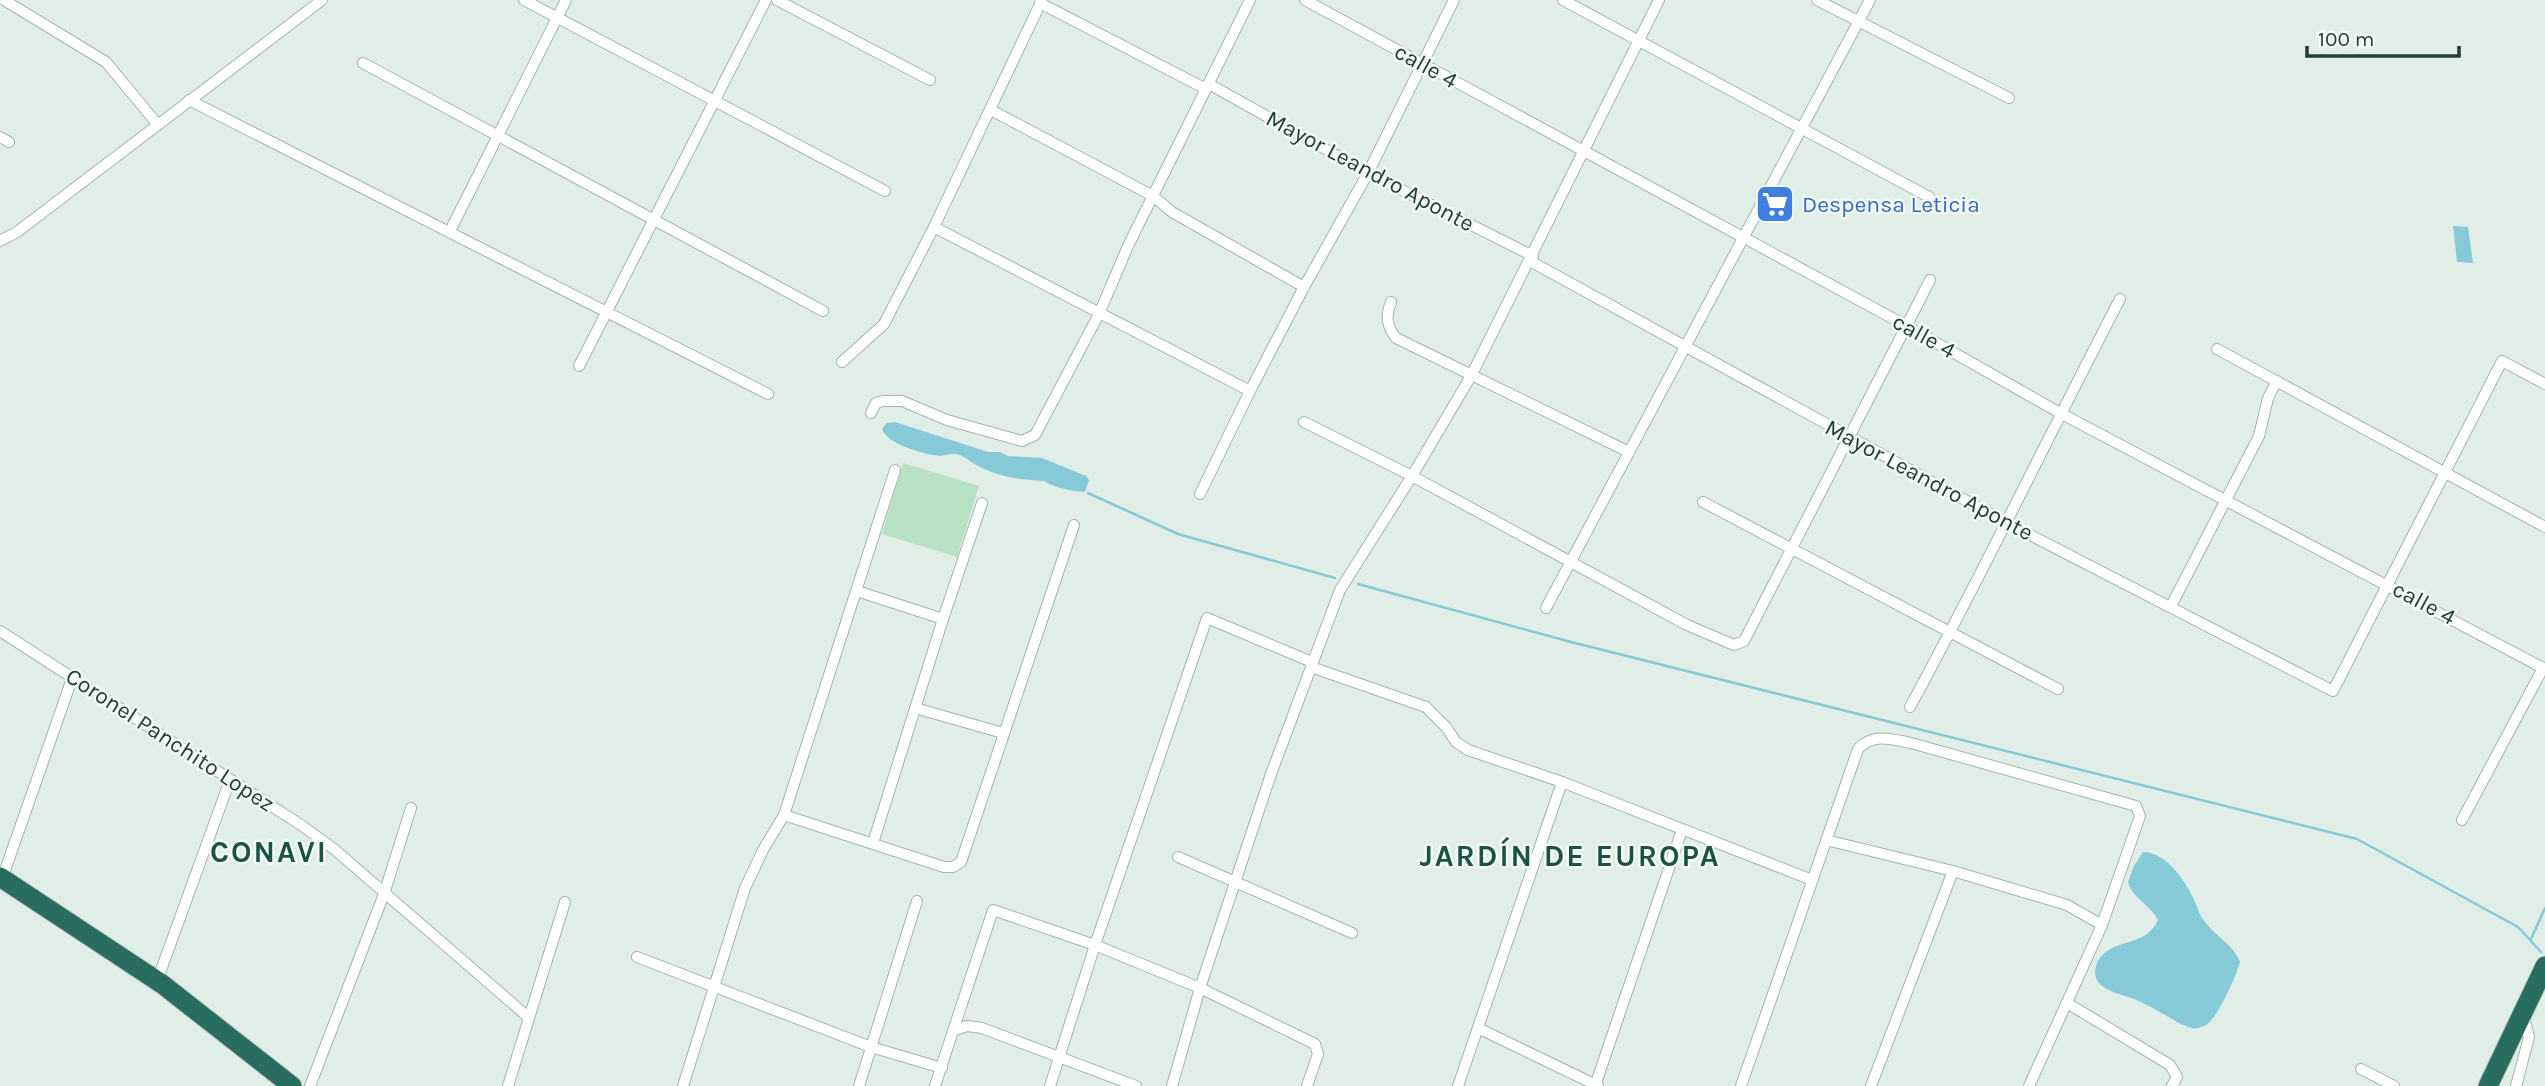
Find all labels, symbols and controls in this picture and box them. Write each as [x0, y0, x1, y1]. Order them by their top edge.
scale bar [2307, 14, 2459, 58]
text: 100 m [2318, 27, 2375, 51]
street label: calle 4 [1390, 38, 1462, 94]
street label: Mayor Leandro Aponte [1261, 105, 1479, 237]
supermarket icon: Despensa Leticia [1754, 183, 1796, 225]
place label: Despensa Leticia [1802, 191, 1980, 218]
street label: calle 4 [1888, 308, 1960, 364]
street label: Mayor Leandro Aponte [1820, 414, 2038, 546]
street label: calle 4 [2388, 575, 2460, 631]
street label: Coronel Panchito Lopez [61, 662, 279, 818]
district label: CONAVI [210, 834, 328, 870]
district label: JARDÍN DE EUROPA [1419, 836, 1721, 874]

